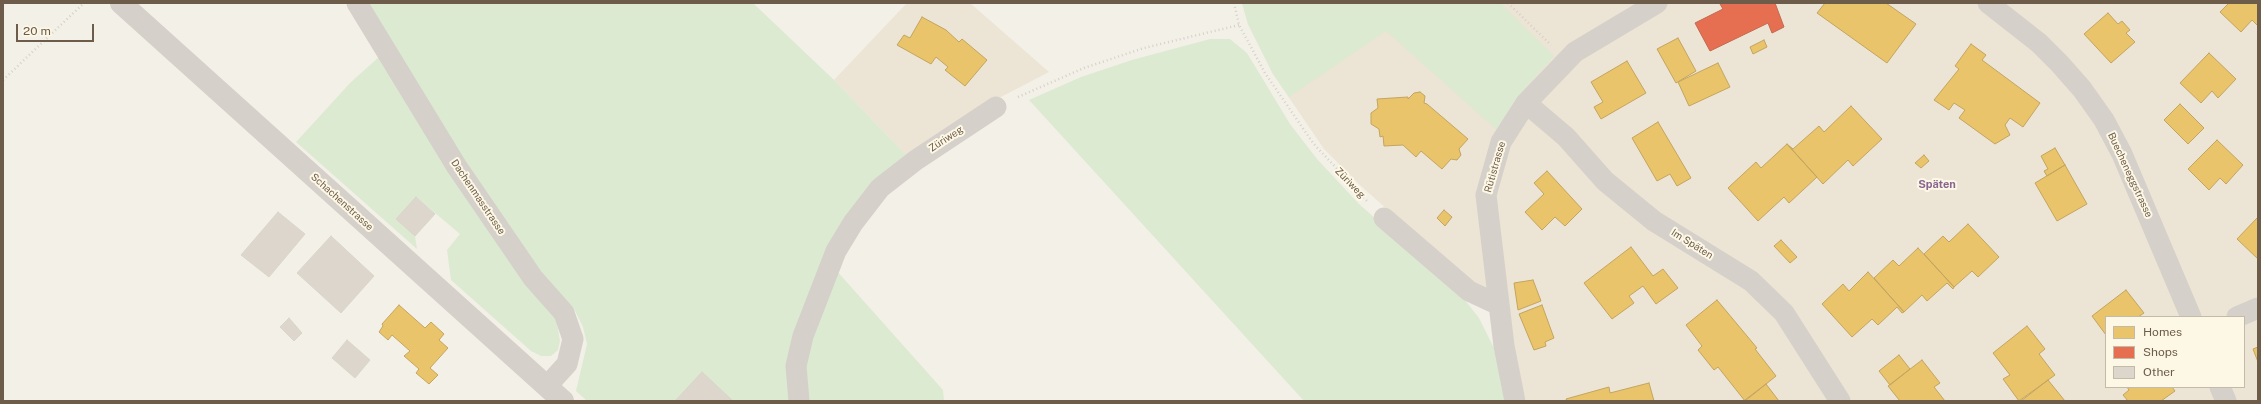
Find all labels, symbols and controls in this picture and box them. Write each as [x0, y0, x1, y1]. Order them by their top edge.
scale bar [18, 16, 96, 42]
text: 20 m [23, 24, 51, 38]
street label: Züriweg [927, 124, 965, 154]
street label: Buecheneggstrasse [2105, 131, 2155, 219]
street label: Rütistrasse [1482, 140, 1508, 194]
street label: Dachenmasstrasse [448, 157, 508, 237]
street label: Züriweg [1332, 165, 1368, 201]
street label: Schachenstrasse [308, 171, 376, 233]
district label: Späten [1918, 178, 1956, 192]
street label: Im Späten [1669, 226, 1715, 262]
legend [2105, 316, 2245, 388]
text: Homes [2143, 325, 2182, 339]
text: Shops [2143, 345, 2178, 359]
text: Other [2143, 365, 2175, 379]

